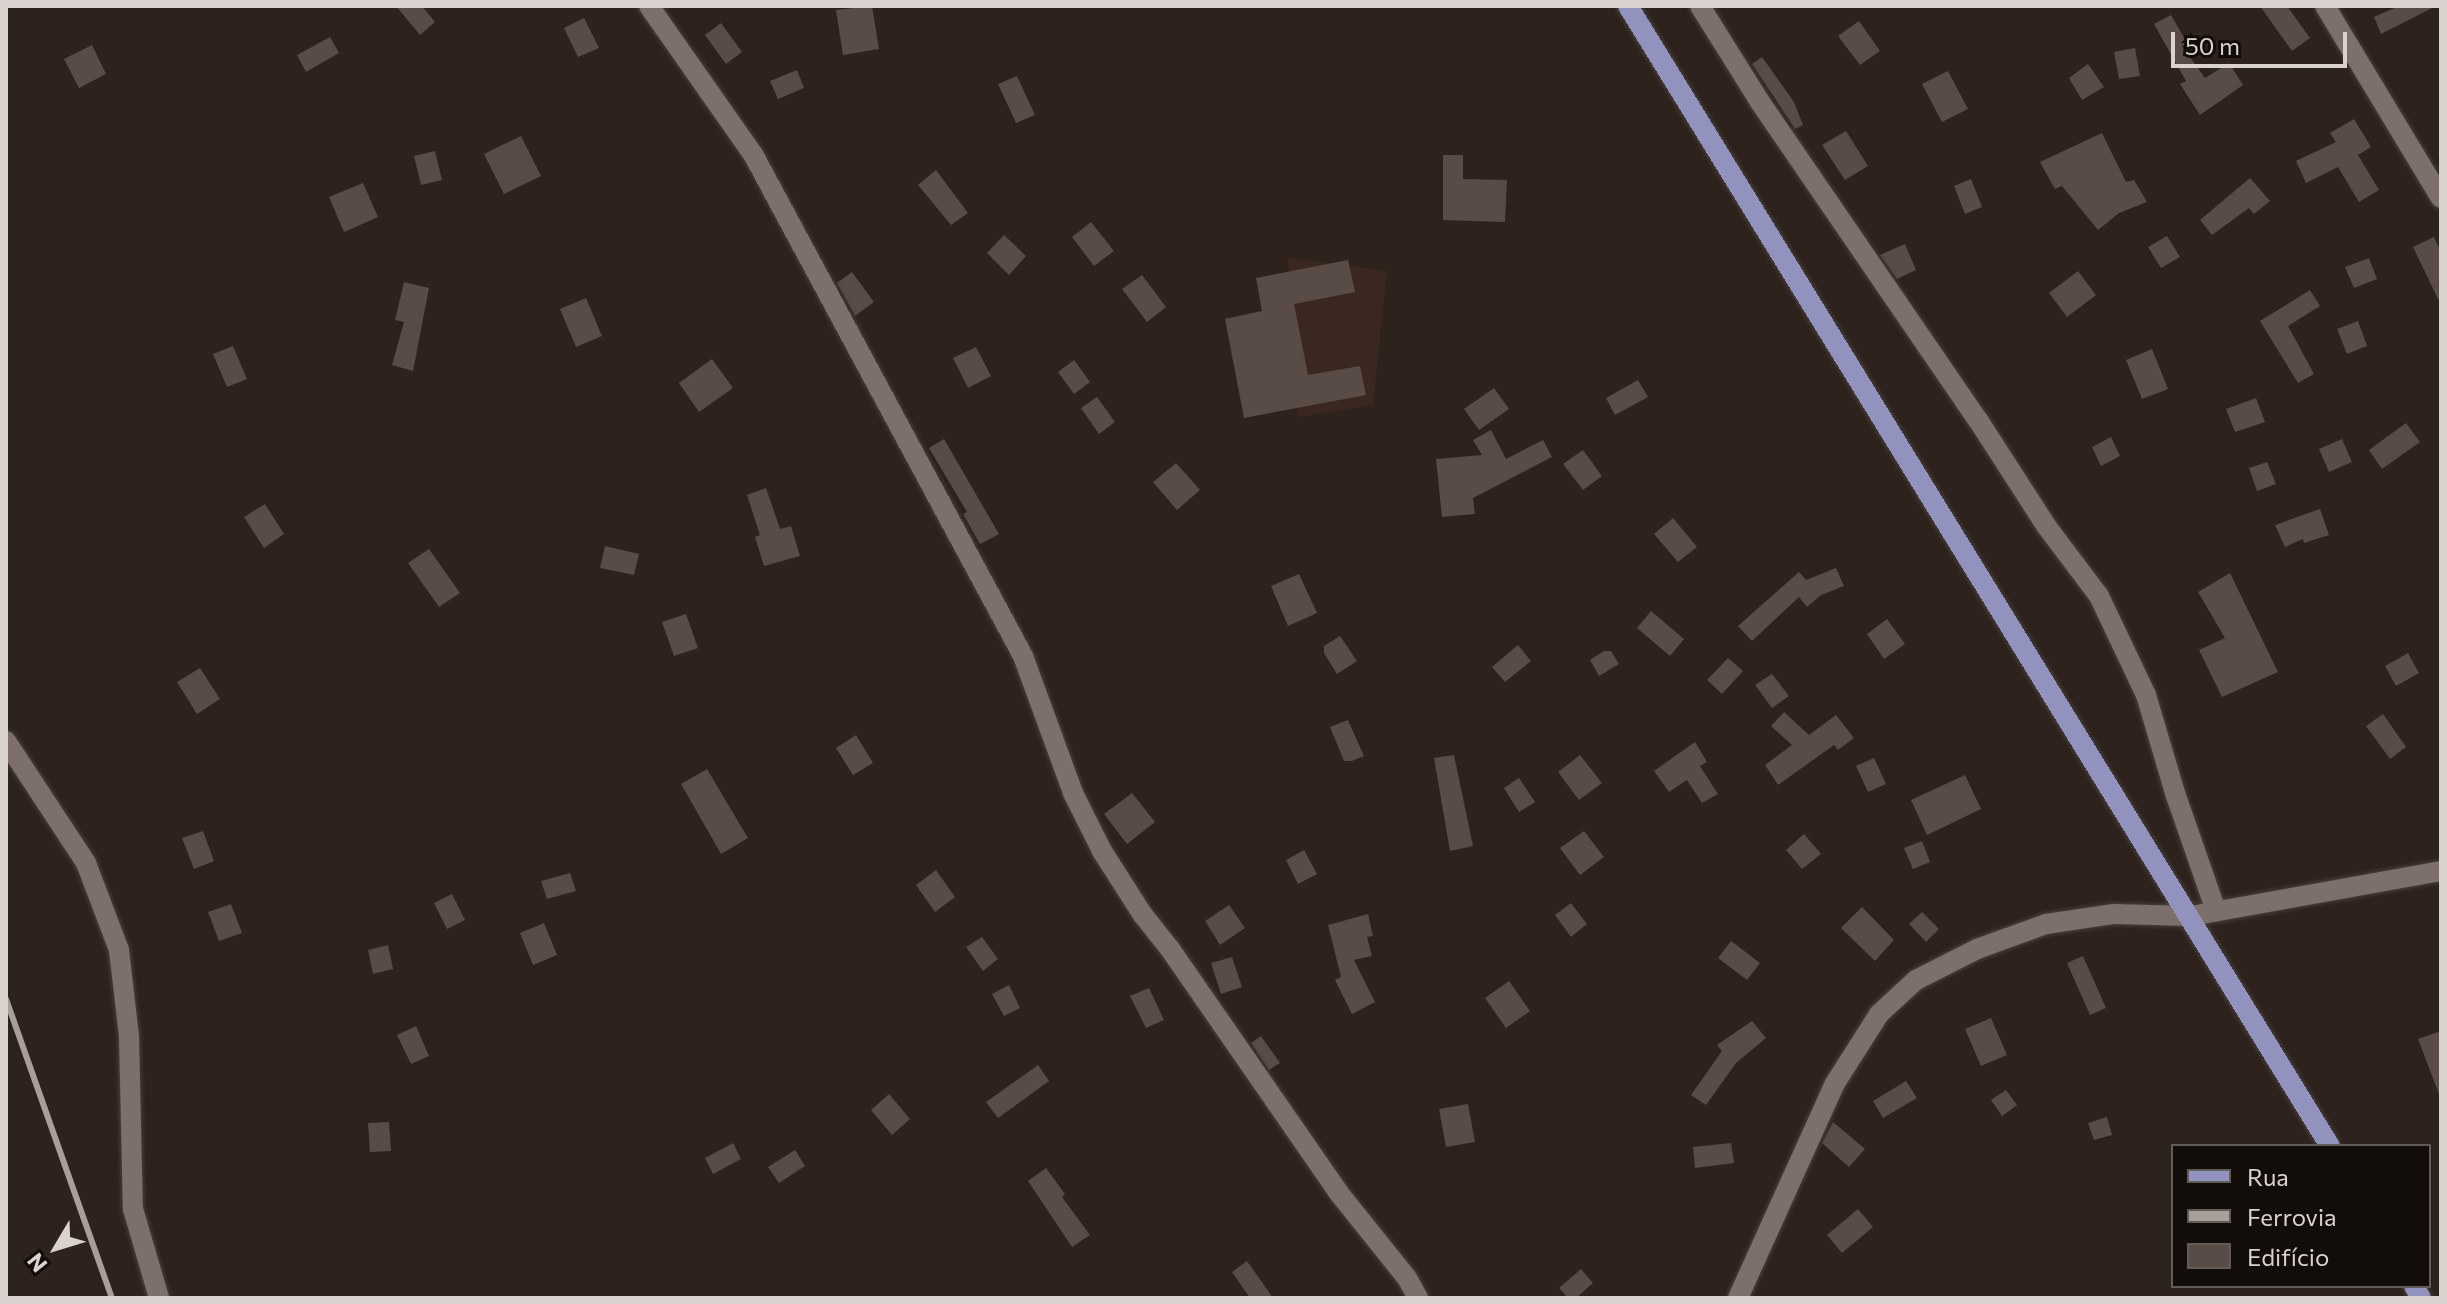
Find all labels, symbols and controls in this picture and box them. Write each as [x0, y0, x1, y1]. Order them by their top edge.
scale bar [2175, 16, 2351, 66]
text: 50 m [2185, 31, 2240, 60]
legend [2171, 1144, 2431, 1288]
text: Rua [2247, 1162, 2289, 1191]
text: Ferrovia [2247, 1202, 2337, 1231]
north arrow [16, 1208, 96, 1288]
text: Edifício [2247, 1242, 2329, 1271]
text: N [21, 1248, 52, 1278]

